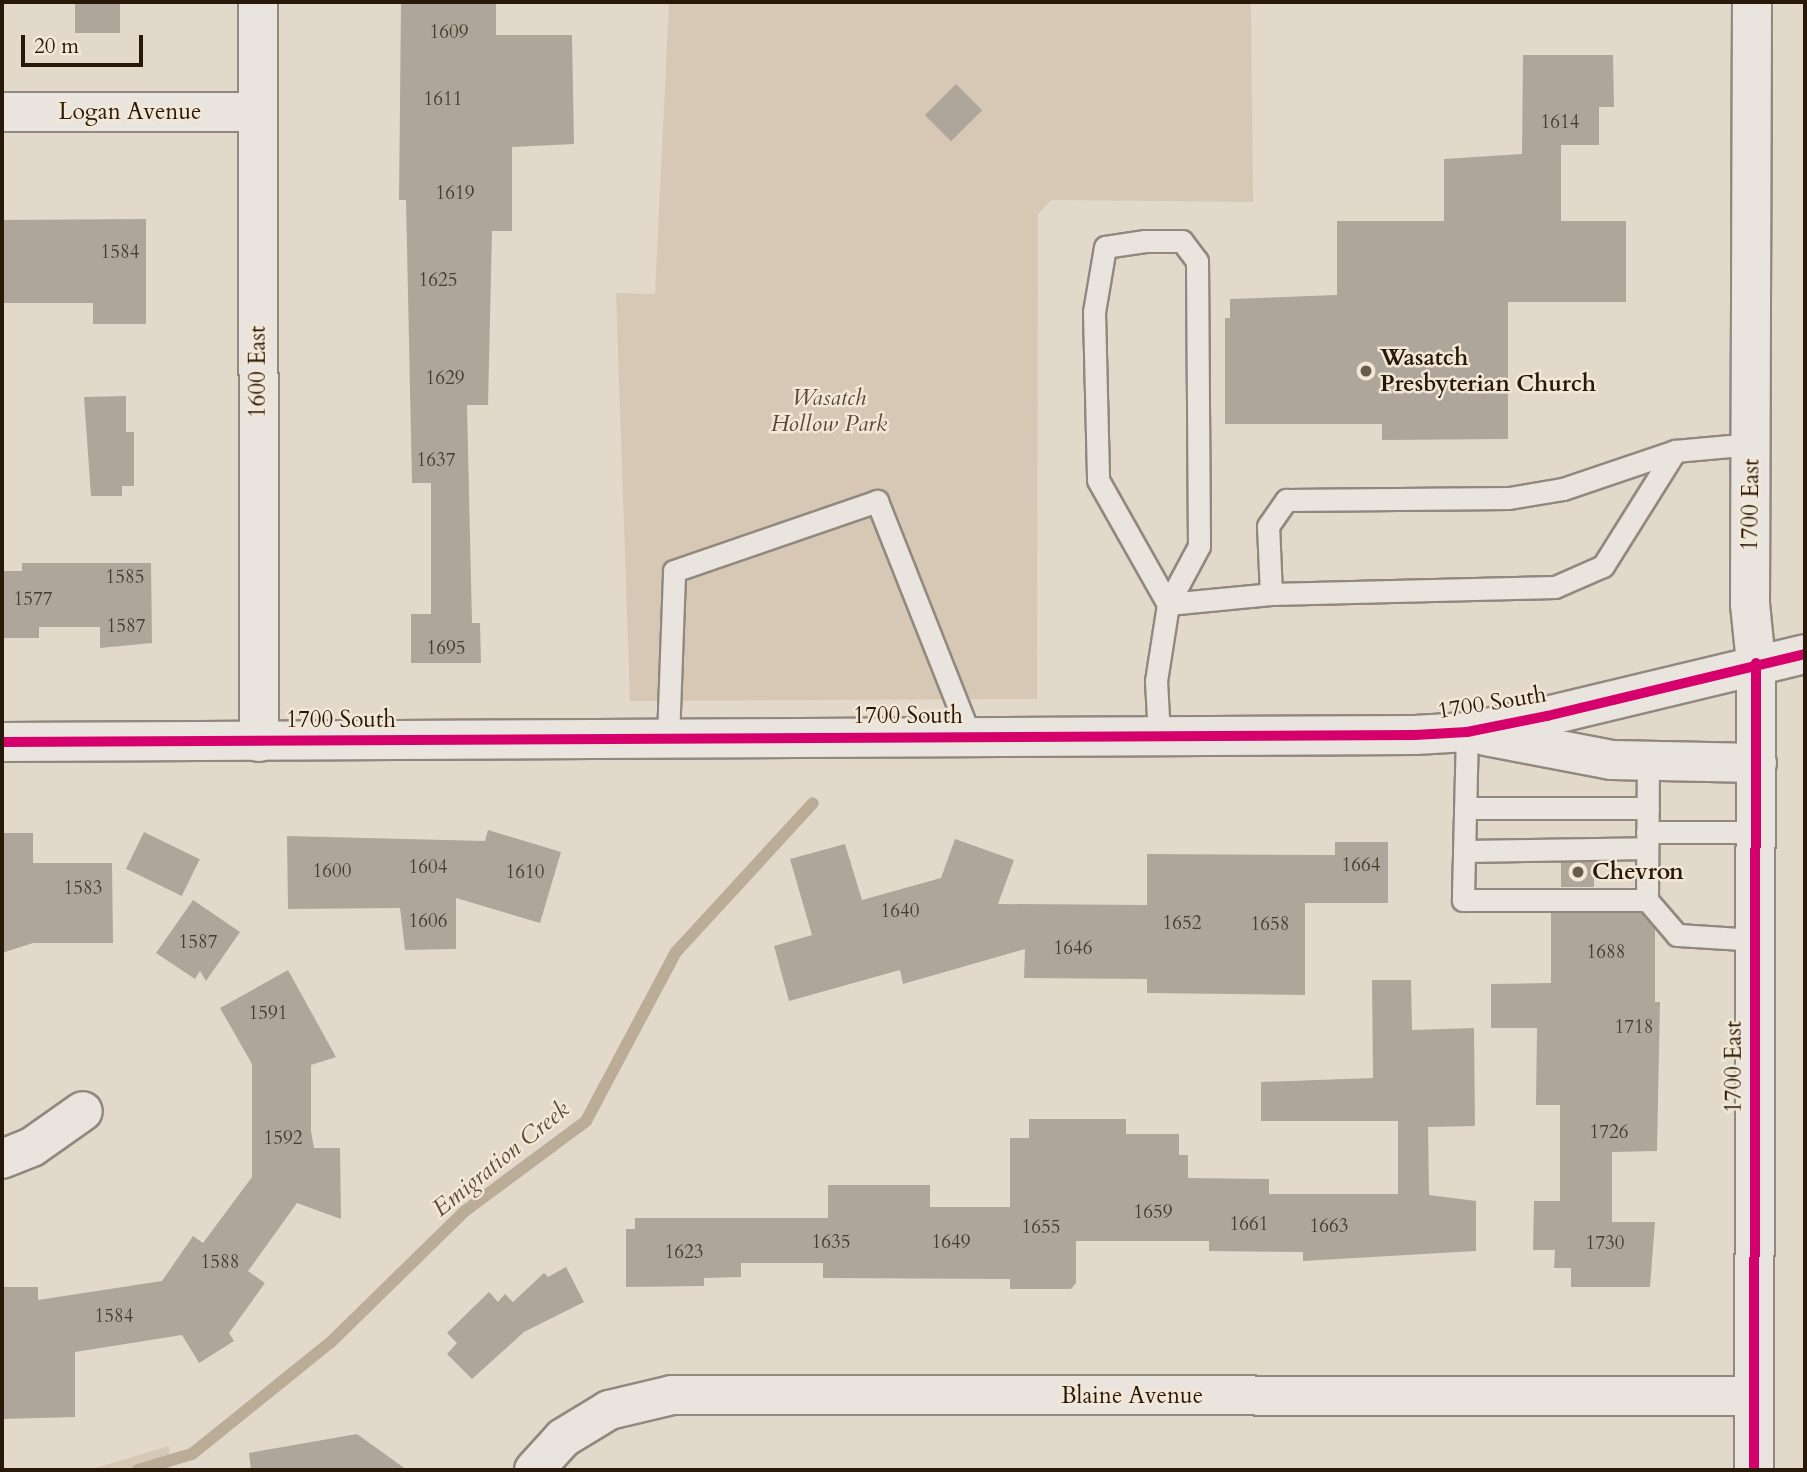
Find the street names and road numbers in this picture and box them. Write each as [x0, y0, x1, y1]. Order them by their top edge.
street label: Logan Avenue [58, 98, 202, 126]
street label: 1600 East [244, 326, 272, 418]
street label: 1700 East [1736, 459, 1766, 551]
street label: 1700 South [1436, 681, 1548, 725]
street label: 1700 South [853, 702, 963, 730]
street label: 1700 South [286, 706, 396, 734]
street label: 1700 East [1720, 1021, 1748, 1113]
street label: Blaine Avenue [1061, 1382, 1203, 1410]

